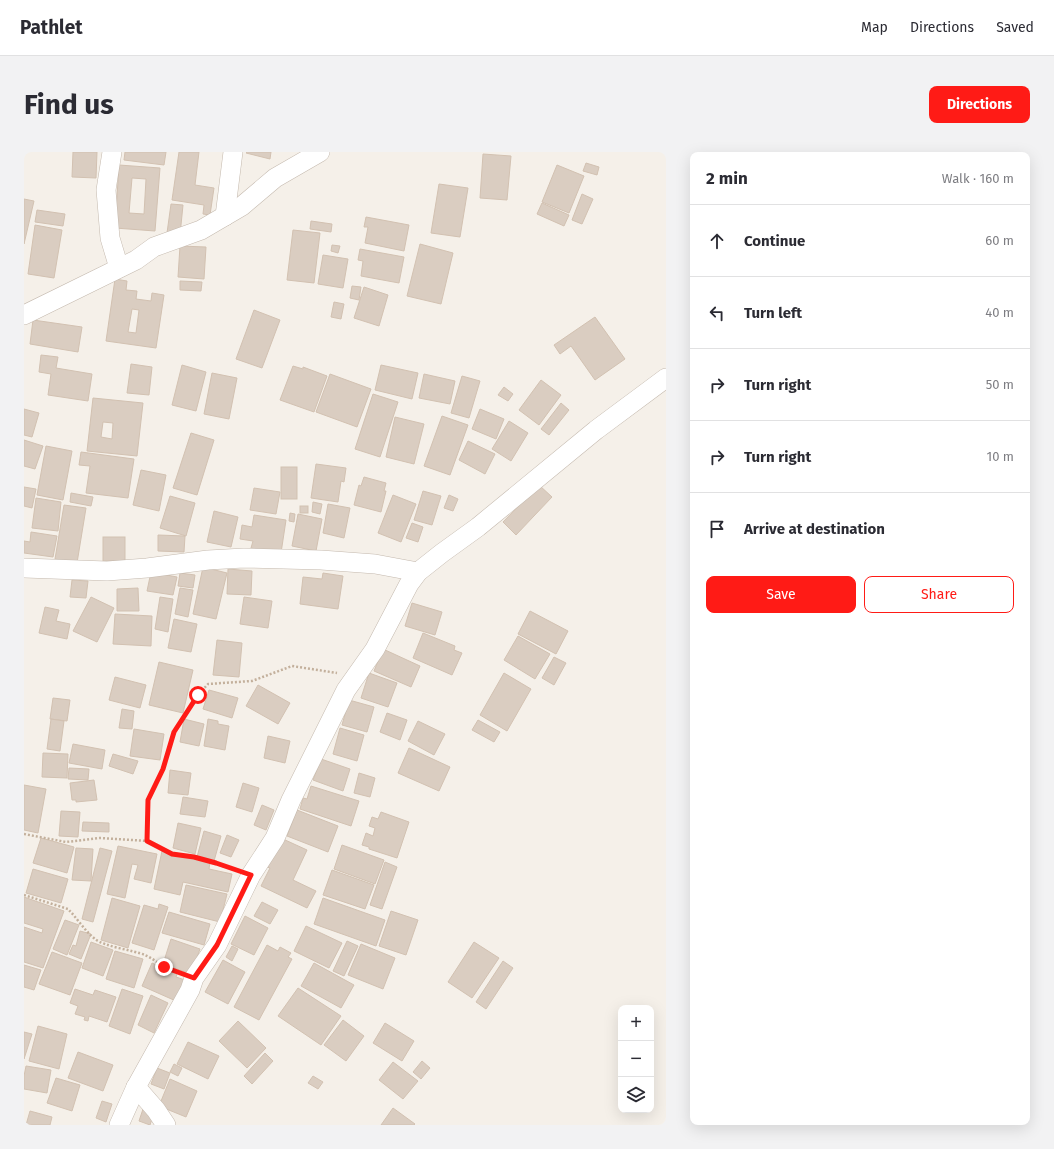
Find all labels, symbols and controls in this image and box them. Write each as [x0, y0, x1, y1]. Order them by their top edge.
text: Pathlet [20, 16, 83, 39]
text: Map [861, 19, 888, 36]
text: Directions [910, 19, 974, 36]
text: Saved [996, 19, 1034, 36]
button: Directions [929, 86, 1030, 123]
text: Find us [24, 88, 114, 121]
text: 2 min [706, 168, 748, 189]
text: Walk · 160 m [942, 171, 1014, 186]
icon: ahead [706, 230, 728, 252]
text: Continue [744, 232, 805, 250]
text: 60 m [985, 233, 1014, 248]
icon: left [706, 302, 728, 324]
text: Turn left [744, 304, 802, 322]
text: 40 m [985, 305, 1014, 320]
icon: right [706, 374, 728, 396]
text: Turn right [744, 376, 811, 394]
text: 50 m [986, 377, 1014, 392]
icon: right [706, 446, 728, 468]
text: Turn right [744, 448, 811, 466]
text: 10 m [987, 449, 1014, 464]
icon: arrive [706, 518, 728, 540]
text: Arrive at destination [744, 520, 885, 538]
button: Save [706, 576, 856, 613]
button: Share [864, 576, 1014, 613]
route start [189, 686, 207, 704]
route end [155, 958, 173, 976]
map controls [618, 1005, 654, 1113]
button: + [618, 1005, 654, 1041]
button: − [618, 1041, 654, 1077]
button: layers [618, 1077, 654, 1113]

